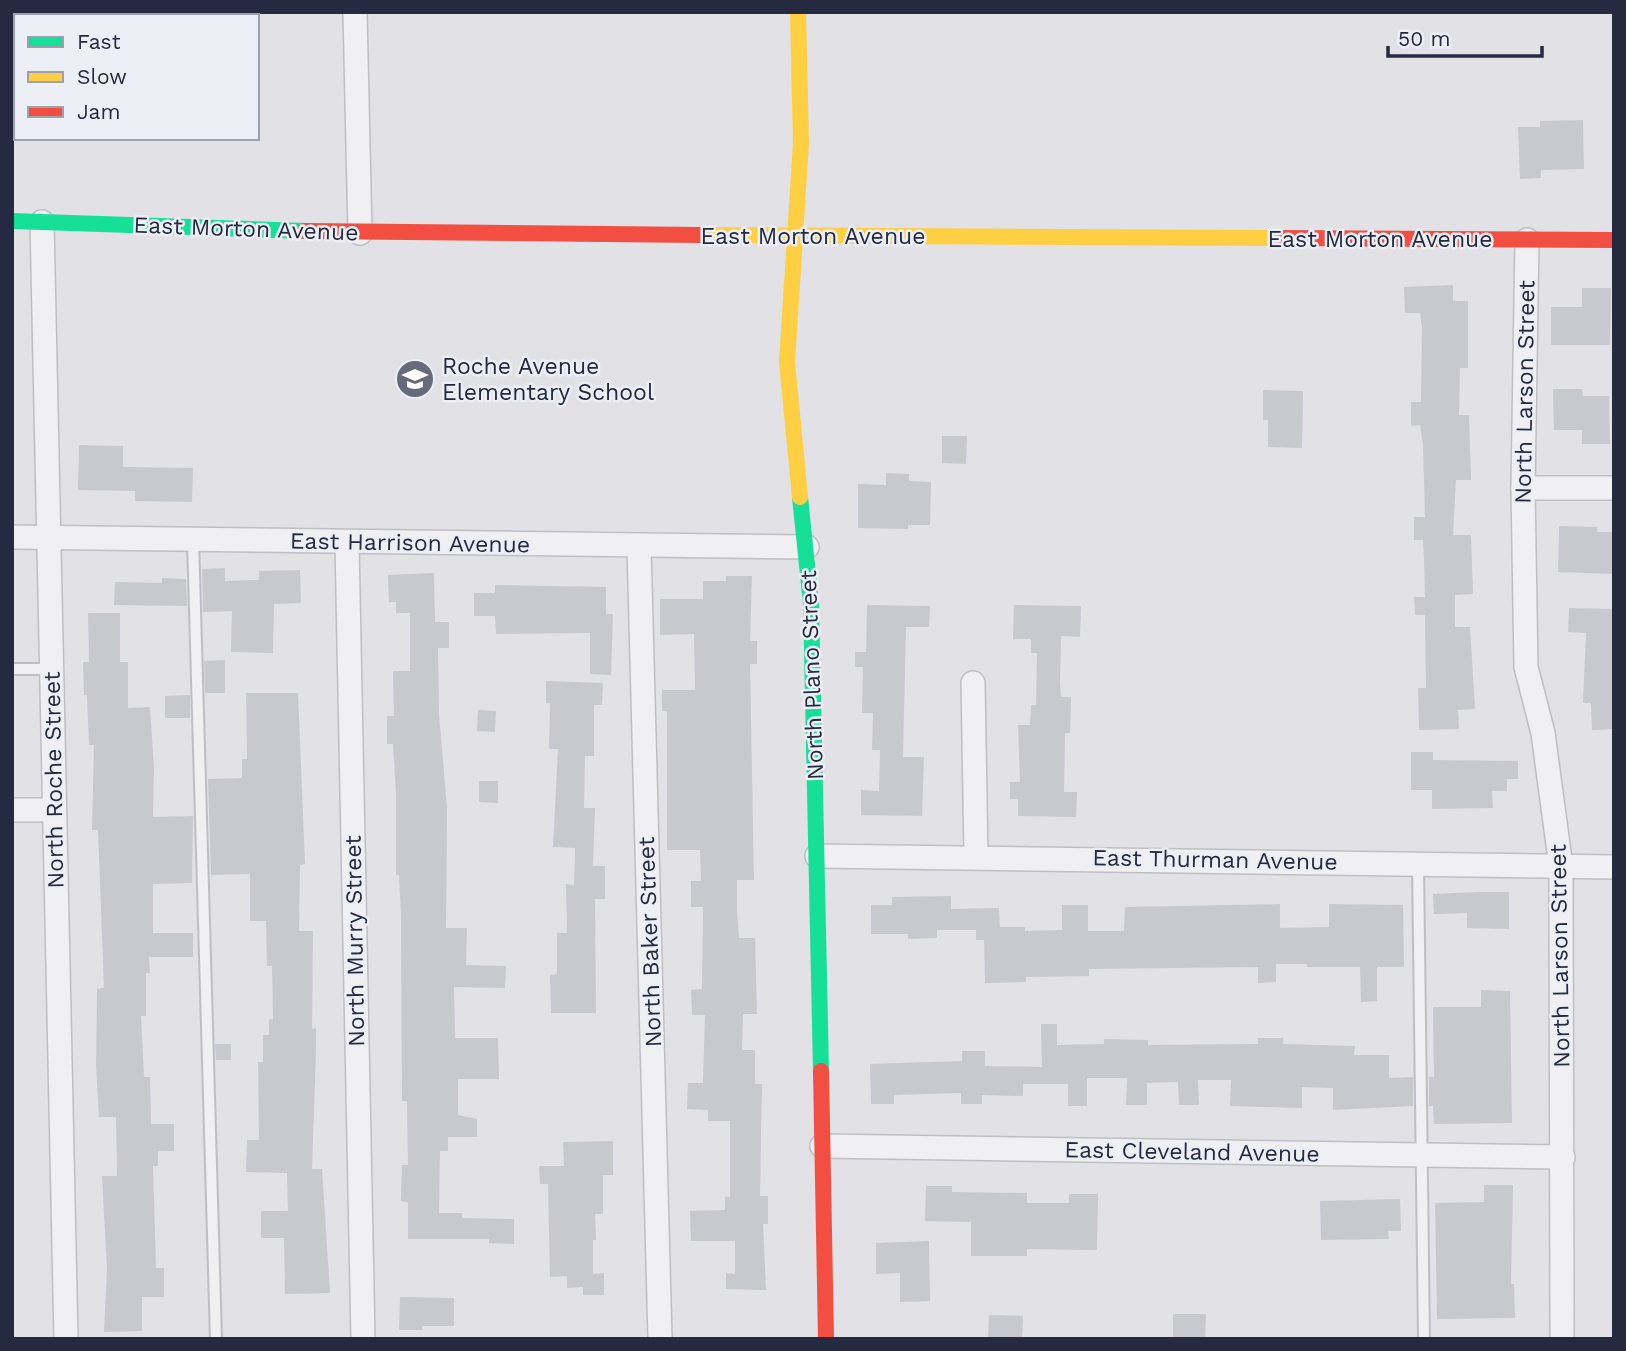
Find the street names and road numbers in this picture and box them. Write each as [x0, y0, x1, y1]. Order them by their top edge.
street label: East Morton Avenue [133, 212, 359, 246]
street label: East Morton Avenue [700, 223, 926, 250]
street label: East Morton Avenue [1267, 226, 1493, 253]
street label: North Larson Street [1510, 280, 1540, 504]
street label: East Harrison Avenue [290, 527, 530, 559]
street label: North Plano Street [795, 569, 829, 780]
street label: North Roche Street [39, 671, 69, 889]
street label: North Murry Street [340, 835, 370, 1047]
street label: North Baker Street [633, 836, 667, 1048]
street label: East Thurman Avenue [1092, 844, 1338, 876]
street label: North Larson Street [1545, 844, 1575, 1068]
street label: East Cleveland Avenue [1064, 1136, 1320, 1168]

